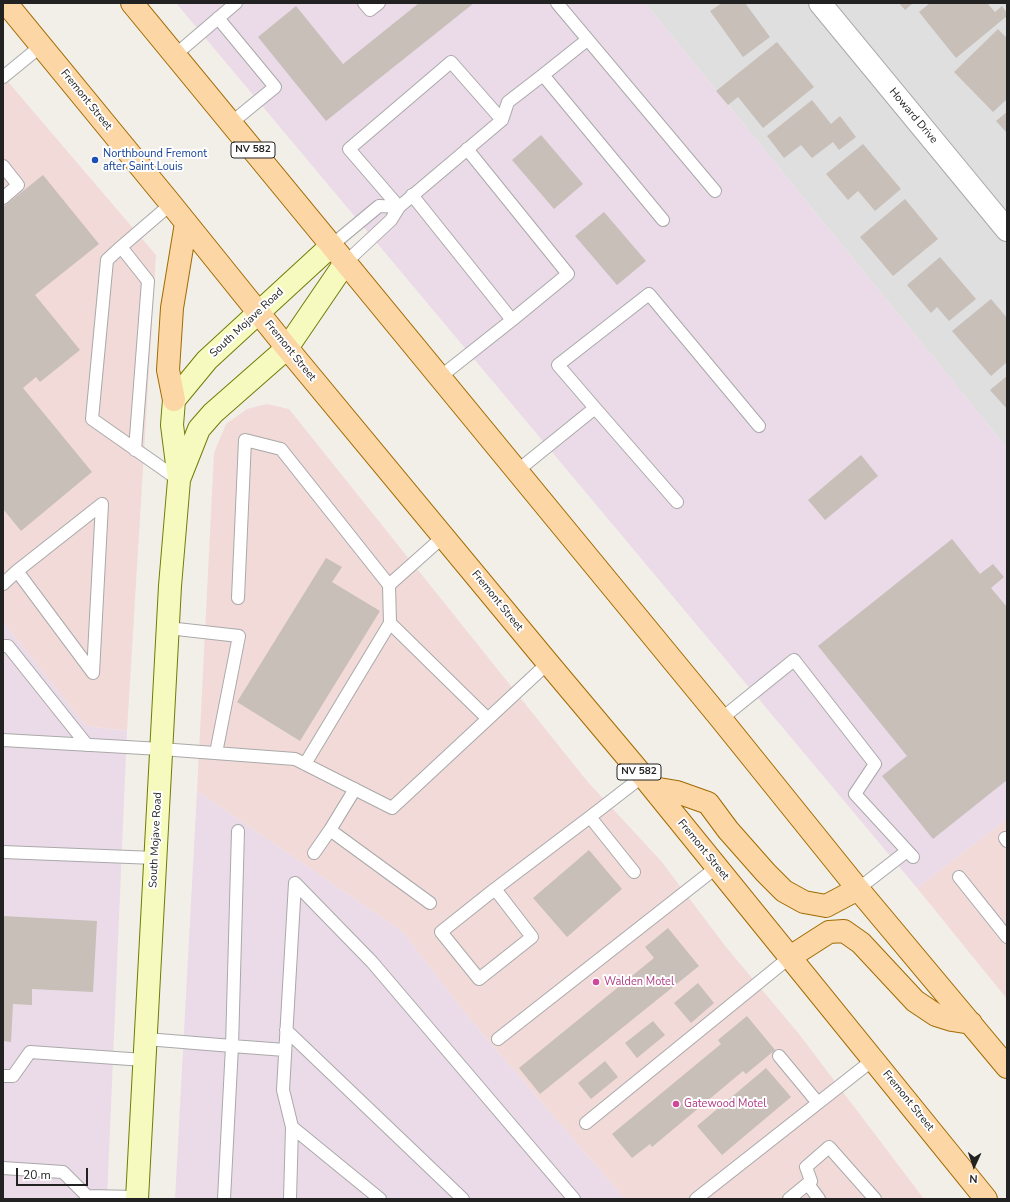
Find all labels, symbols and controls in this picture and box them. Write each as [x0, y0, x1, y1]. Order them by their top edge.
street label: Fremont Street [58, 67, 114, 133]
street label: Howard Drive [886, 85, 940, 147]
road number: NV 582 [231, 142, 275, 158]
place label: Northbound Fremont after Saint Louis [103, 147, 207, 173]
marker: Northbound Fremont after Saint Louis [90, 155, 100, 165]
street label: South Mojave Road [207, 286, 287, 360]
street label: Fremont Street [262, 318, 318, 384]
street label: Fremont Street [469, 568, 525, 634]
road number: NV 582 [617, 764, 661, 780]
street label: South Mojave Road [147, 792, 165, 888]
street label: Fremont Street [675, 817, 731, 883]
place label: Walden Motel [604, 975, 674, 989]
marker: Walden Motel [591, 977, 601, 987]
street label: Fremont Street [880, 1068, 936, 1134]
place label: Gatewood Motel [684, 1097, 766, 1111]
marker: Gatewood Motel [671, 1099, 681, 1109]
north arrow [954, 1146, 994, 1186]
scale bar [18, 1160, 90, 1186]
text: 20 m [23, 1167, 51, 1183]
text: N [969, 1171, 978, 1186]

